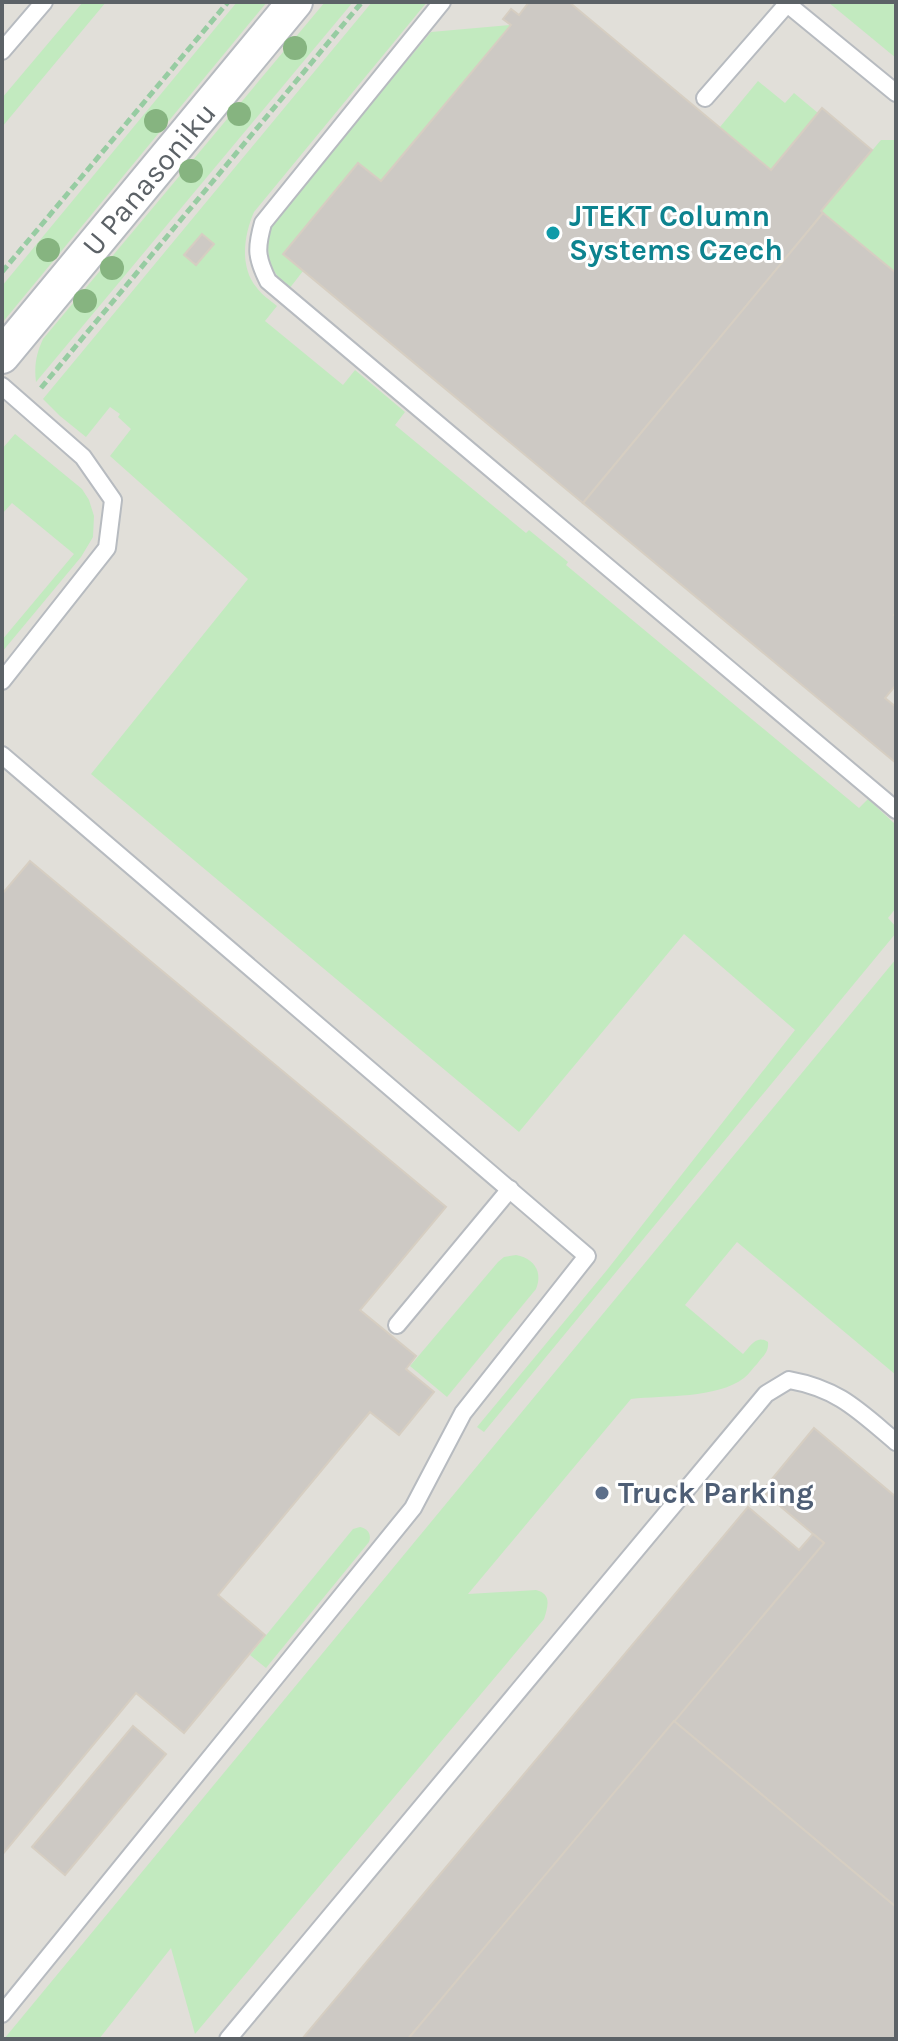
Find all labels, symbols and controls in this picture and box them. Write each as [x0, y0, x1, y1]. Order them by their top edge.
street label: U Panasoniku [75, 95, 223, 263]
place label: JTEKT Column Systems Czech [569, 198, 783, 268]
marker: JTEKT Column Systems Czech [544, 224, 562, 242]
place label: Truck Parking [618, 1475, 814, 1511]
marker: Truck Parking [593, 1484, 611, 1502]

